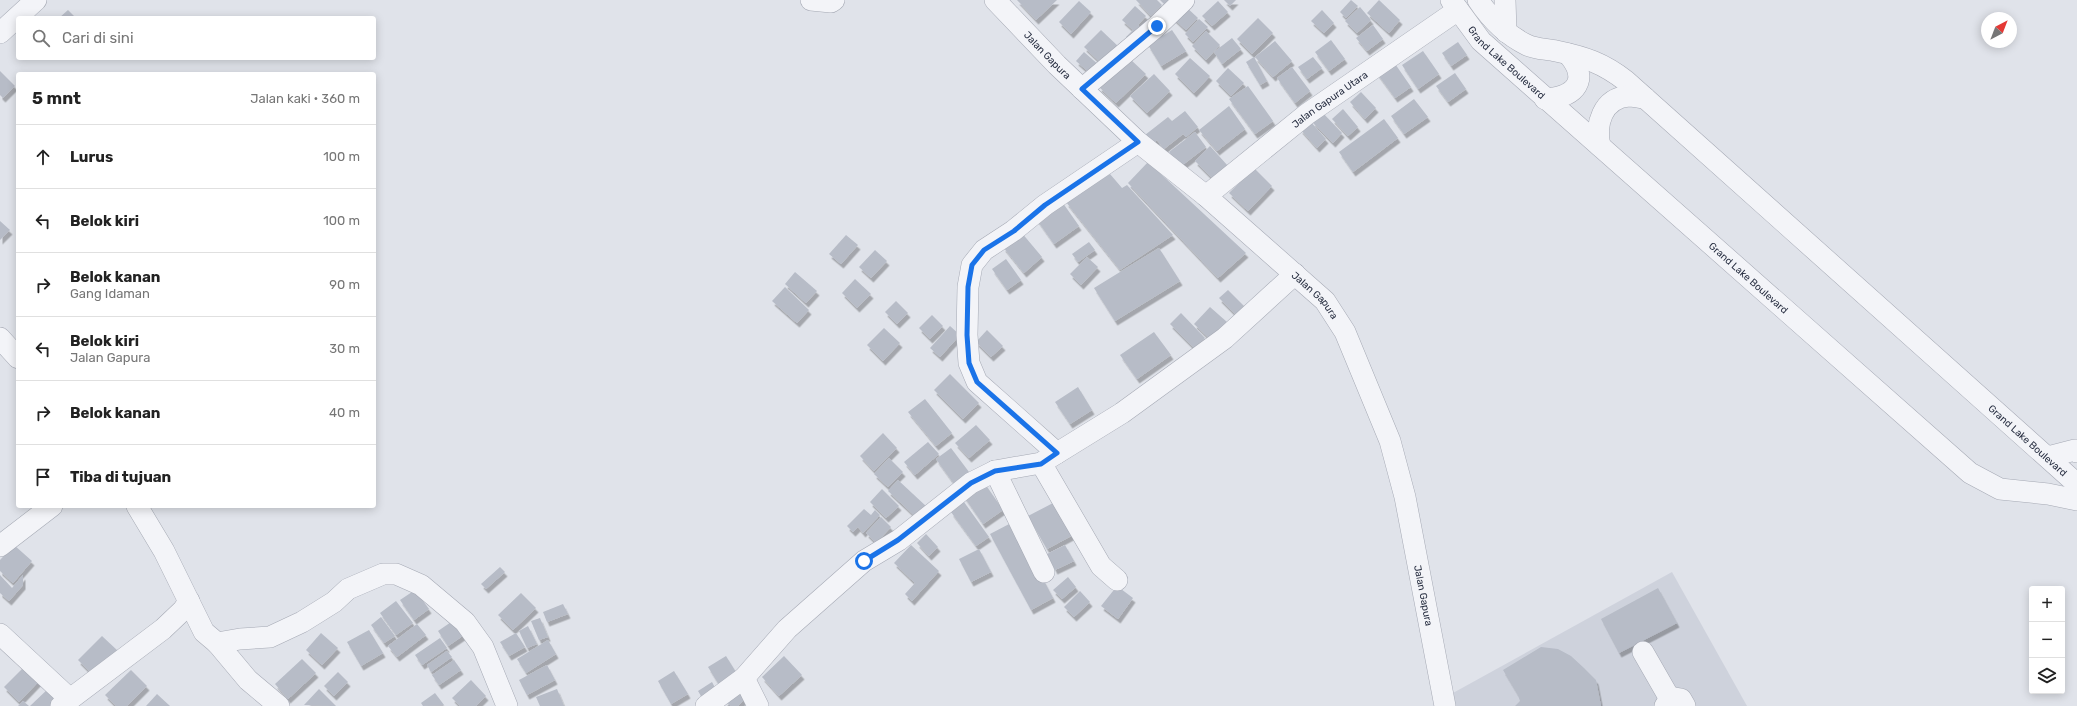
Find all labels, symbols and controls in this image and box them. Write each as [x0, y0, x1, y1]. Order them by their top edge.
north arrow [1981, 12, 2017, 48]
search box [16, 16, 376, 60]
route end [1148, 17, 1166, 35]
street label: Grand Lake Boulevard [1465, 24, 1547, 102]
icon: search [30, 27, 52, 49]
text: Cari di sini [62, 29, 134, 47]
street label: Jalan Gapura [1021, 29, 1073, 82]
street label: Jalan Gapura Utara [1290, 69, 1370, 131]
text: 5 mnt [32, 88, 81, 108]
text: Jalan kaki · 360 m [250, 91, 360, 106]
icon: ahead [32, 146, 54, 168]
text: Lurus [70, 148, 113, 166]
text: 100 m [323, 149, 360, 164]
icon: left [32, 210, 54, 232]
text: Belok kiri [70, 212, 139, 230]
text: 100 m [323, 213, 360, 228]
street label: Grand Lake Boulevard [1706, 240, 1790, 316]
text: Belok kanan [70, 268, 160, 286]
street label: Jalan Gapura [1289, 269, 1340, 321]
icon: right [32, 274, 54, 296]
text: 90 m [329, 277, 360, 292]
text: Gang Idaman [70, 286, 150, 301]
text: Belok kiri [70, 332, 139, 350]
icon: left [32, 338, 54, 360]
text: 30 m [329, 341, 360, 356]
text: Jalan Gapura [70, 350, 150, 365]
icon: right [32, 402, 54, 424]
street label: Grand Lake Boulevard [1985, 403, 2069, 479]
text: Belok kanan [70, 404, 160, 422]
text: 40 m [329, 405, 360, 420]
icon: arrive [32, 466, 54, 488]
text: Tiba di tujuan [70, 468, 171, 486]
route start [855, 552, 873, 570]
street label: Jalan Gapura [1411, 564, 1435, 627]
map controls [2029, 586, 2065, 694]
button: + [2029, 586, 2065, 622]
button: − [2029, 622, 2065, 658]
button: layers [2029, 658, 2065, 694]

